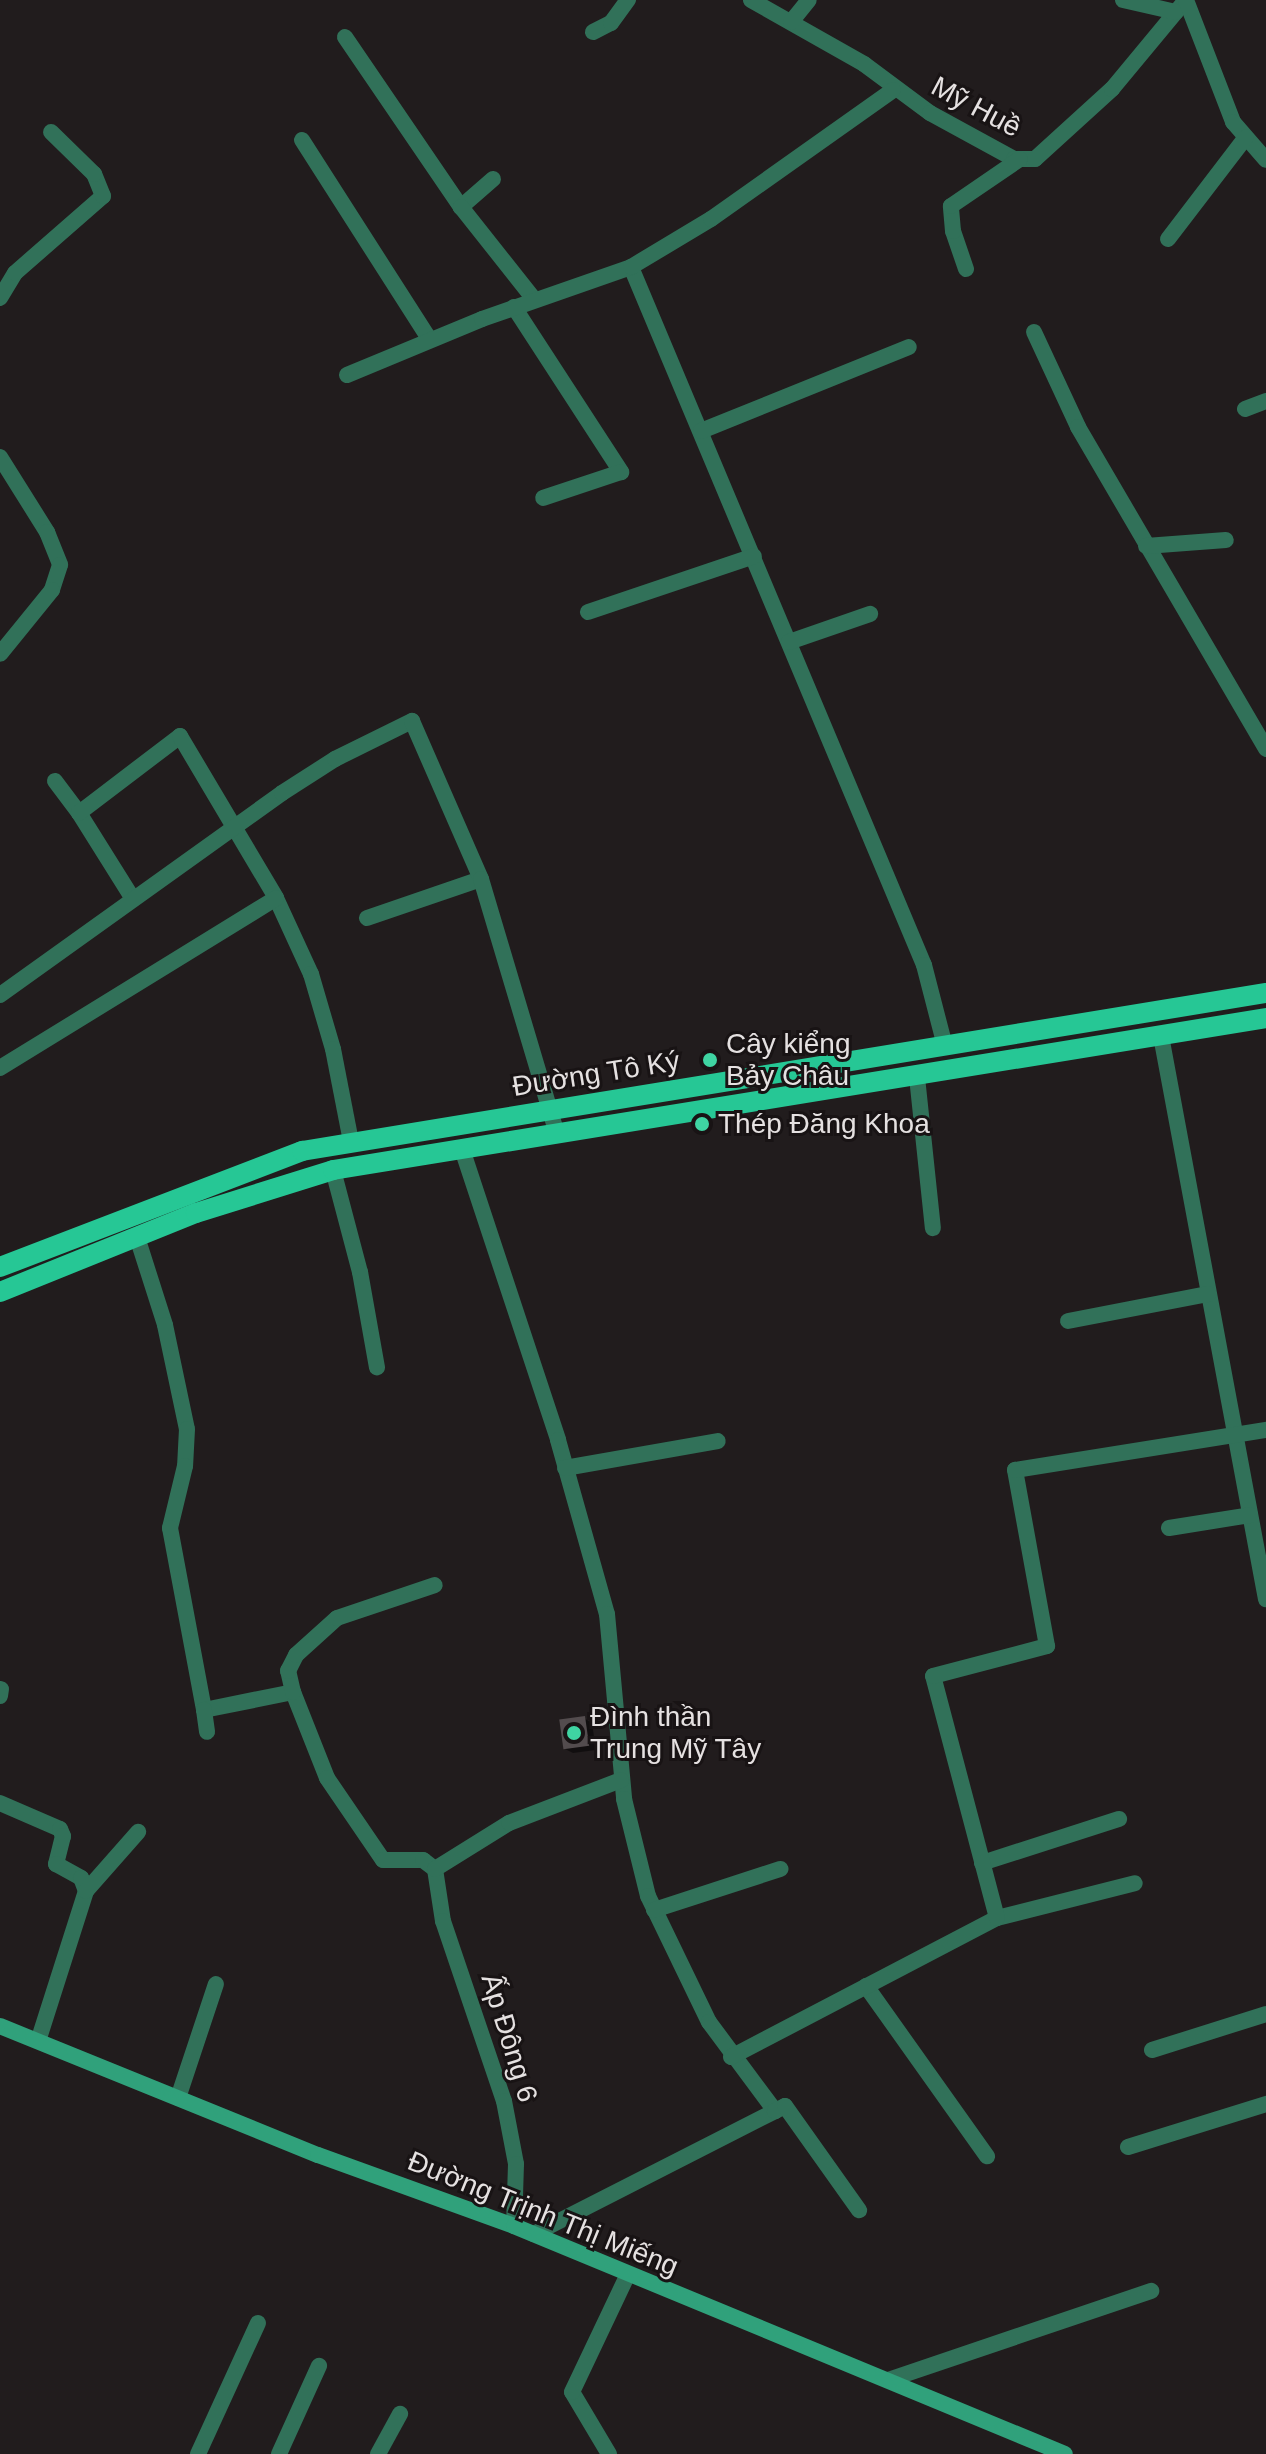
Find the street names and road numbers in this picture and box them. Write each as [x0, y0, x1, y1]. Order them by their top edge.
street label: Mỹ Huề [926, 70, 1026, 144]
street label: Đường Tô Ký [510, 1044, 682, 1104]
street label: Ấp Đông 6 [474, 1970, 544, 2106]
street label: Đường Trịnh Thị Miếng [402, 2144, 684, 2284]

